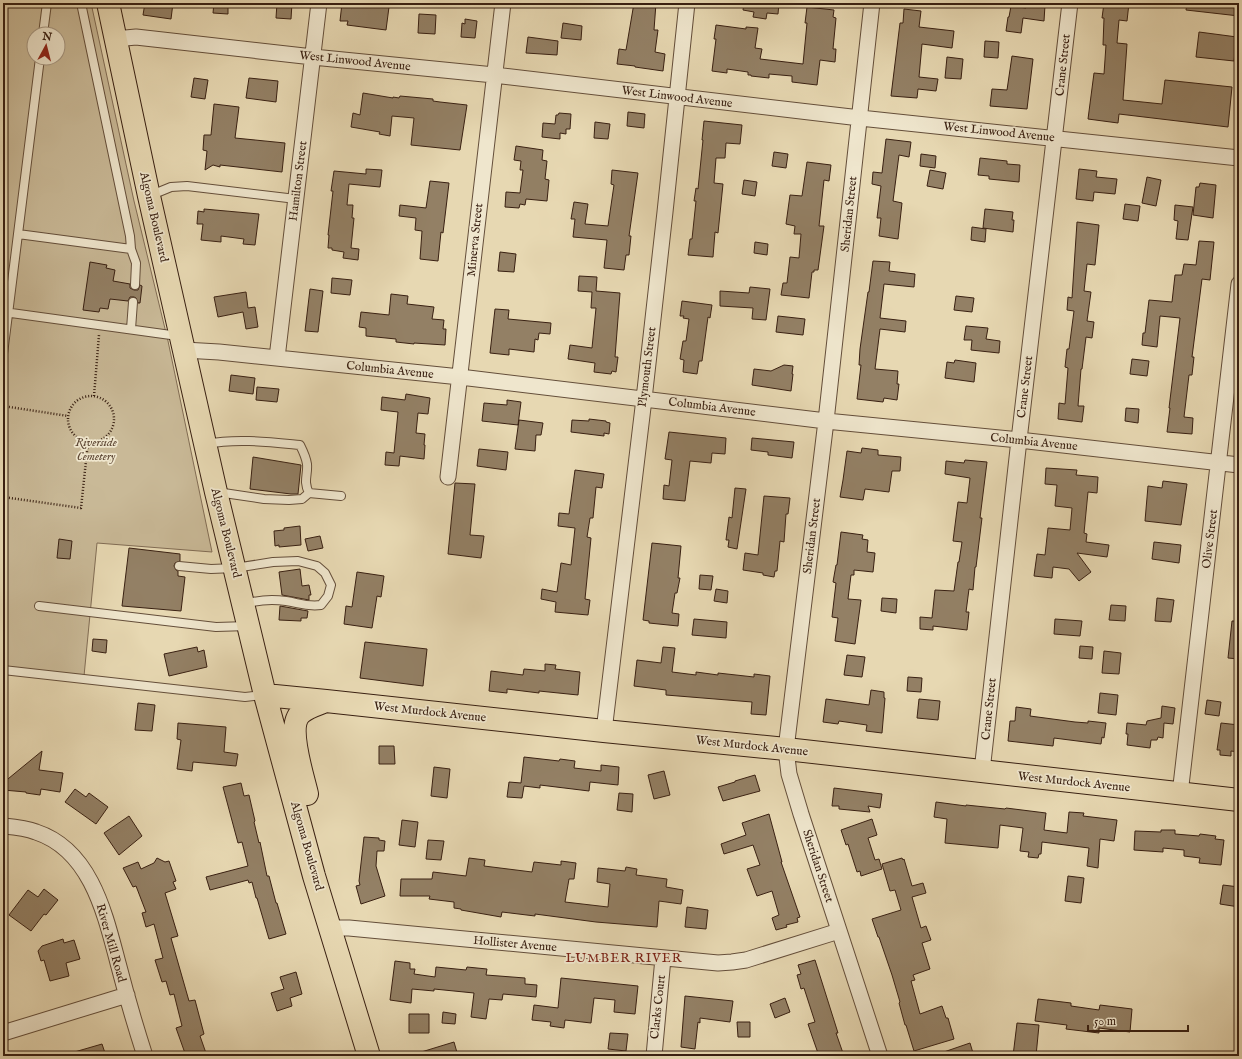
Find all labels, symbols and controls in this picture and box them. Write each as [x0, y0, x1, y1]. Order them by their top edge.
north arrow [26, 26, 66, 66]
text: N [41, 29, 53, 45]
street label: Crane Street [1052, 33, 1074, 97]
street label: West Linwood Avenue [299, 48, 412, 74]
street label: West Linwood Avenue [621, 83, 734, 111]
street label: West Linwood Avenue [943, 119, 1056, 145]
street label: Hamilton Street [286, 140, 310, 222]
street label: Algoma Boulevard [136, 170, 172, 264]
street label: Sheridan Street [838, 175, 860, 253]
street label: Minerva Street [464, 203, 486, 277]
street label: Plymouth Street [635, 326, 659, 408]
street label: Crane Street [1014, 355, 1036, 419]
street label: Columbia Avenue [346, 358, 435, 382]
street label: Columbia Avenue [668, 394, 757, 420]
street label: Columbia Avenue [990, 430, 1079, 454]
park label: Riverside Cemetery [75, 435, 117, 464]
street label: Algoma Boulevard [207, 486, 245, 580]
street label: Sheridan Street [800, 497, 824, 575]
street label: Olive Street [1199, 509, 1221, 569]
street label: Crane Street [978, 677, 1000, 741]
street label: West Murdock Avenue [373, 699, 487, 725]
street label: West Murdock Avenue [695, 733, 809, 759]
street label: West Murdock Avenue [1017, 769, 1131, 795]
street label: Algoma Boulevard [287, 799, 327, 893]
street label: Sheridan Street [799, 828, 837, 904]
street label: River Mill Road [93, 902, 130, 984]
street label: Hollister Avenue [473, 933, 558, 955]
district label: LUMBER RIVER [565, 950, 683, 967]
street label: Clarks Court [647, 974, 669, 1040]
scale bar [1088, 1007, 1188, 1033]
text: 50 m [1094, 1014, 1116, 1029]

